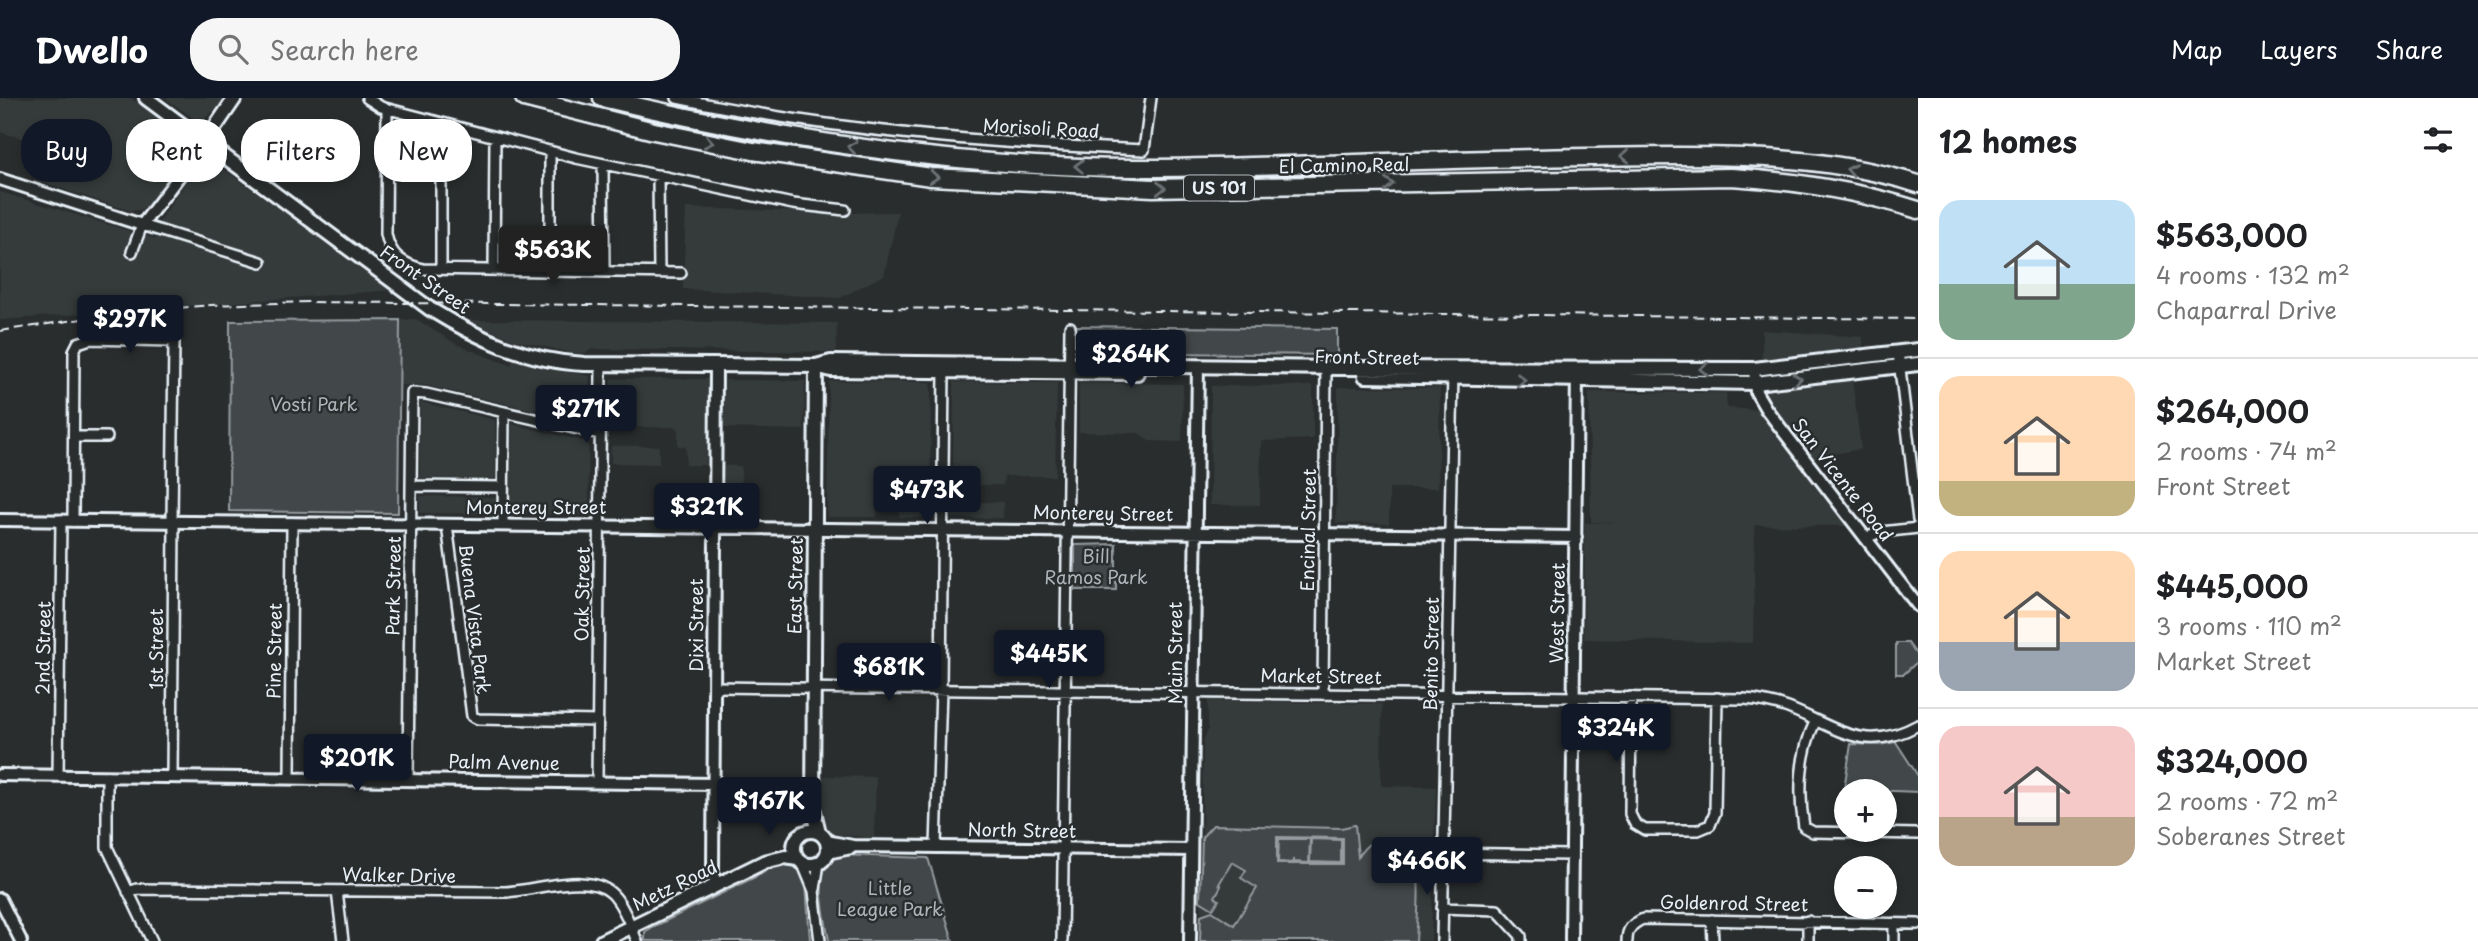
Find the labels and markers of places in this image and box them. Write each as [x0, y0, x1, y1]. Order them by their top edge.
pin: $563K [504, 226, 602, 286]
pin: $297K [81, 296, 179, 355]
pin: $264K [1082, 330, 1180, 390]
pin: $271K [537, 386, 635, 445]
pin: $473K [878, 466, 976, 526]
pin: $321K [658, 484, 756, 543]
pin: $445K [1000, 630, 1098, 690]
pin: $681K [840, 644, 938, 703]
pin: $324K [1567, 704, 1665, 764]
pin: $201K [308, 734, 406, 794]
pin: $167K [720, 778, 818, 837]
pin: $466K [1378, 838, 1476, 897]

